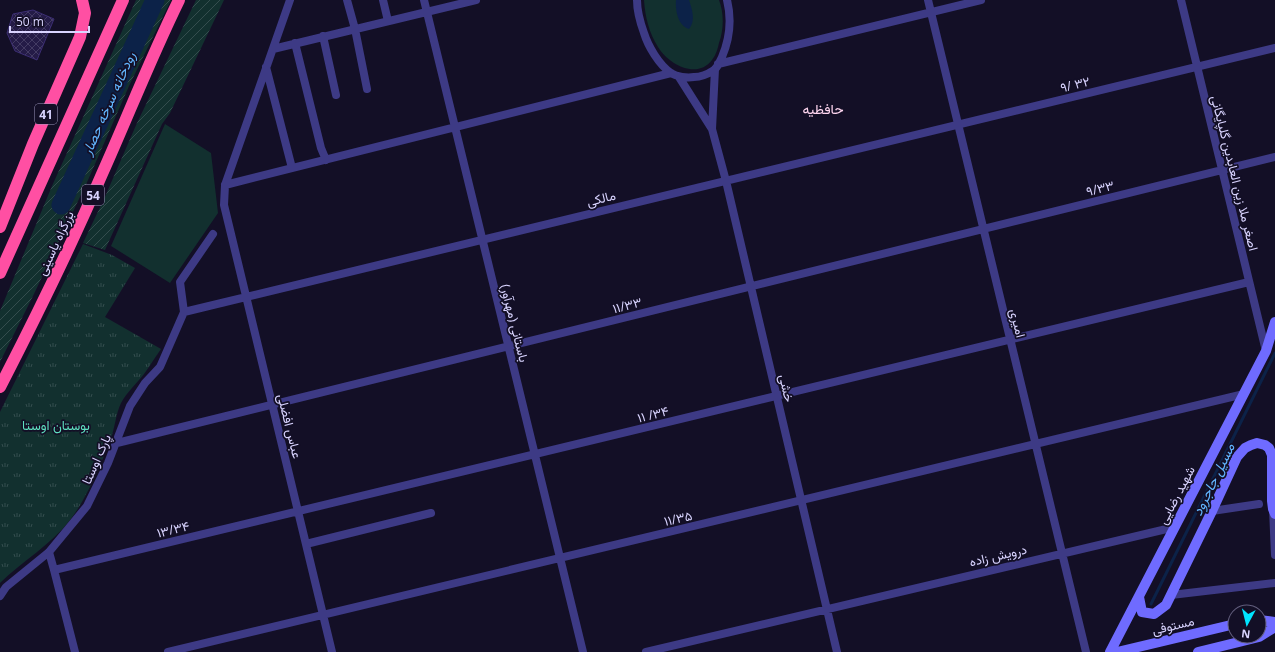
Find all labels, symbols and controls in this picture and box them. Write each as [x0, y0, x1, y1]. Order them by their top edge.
scale bar [10, 8, 89, 34]
text: 50 m [16, 13, 44, 30]
water label: رودخانه سرخه حصار [76, 48, 139, 158]
street label: ۹/ ۳۲ [1058, 72, 1092, 96]
street label: اصغر ملا زین العابدین گلپایگانی [1206, 93, 1263, 253]
district label: حافظیه [802, 99, 844, 118]
road number: 41 [35, 104, 57, 124]
street label: ۹/۳۳ [1084, 176, 1116, 200]
road number: 54 [82, 185, 104, 205]
street label: مالکی [585, 186, 617, 210]
street label: بزرگراه یاسینی [32, 208, 78, 278]
street label: باستانی (مهرآور) [497, 282, 533, 364]
street label: ۱۱/۳۳ [611, 293, 643, 317]
street label: امیری [1006, 307, 1030, 339]
street label: خشی [775, 372, 799, 404]
street label: عباس افضلی [273, 392, 307, 460]
street label: ۱۱ /۳۴ [635, 401, 671, 427]
park label: بوستان اوستا [22, 416, 90, 434]
street label: پارک اوستا [77, 431, 116, 487]
water label: مسیل جاجرود [1187, 439, 1239, 518]
street label: شهید رضایی [1153, 463, 1199, 527]
street label: ۱۱/۳۵ [662, 506, 694, 530]
street label: ۱۳/۳۴ [155, 516, 191, 542]
street label: درویش زاده [967, 540, 1029, 570]
north arrow [1227, 604, 1267, 644]
street label: مستوفی [1150, 611, 1196, 639]
text: N [1240, 626, 1251, 642]

